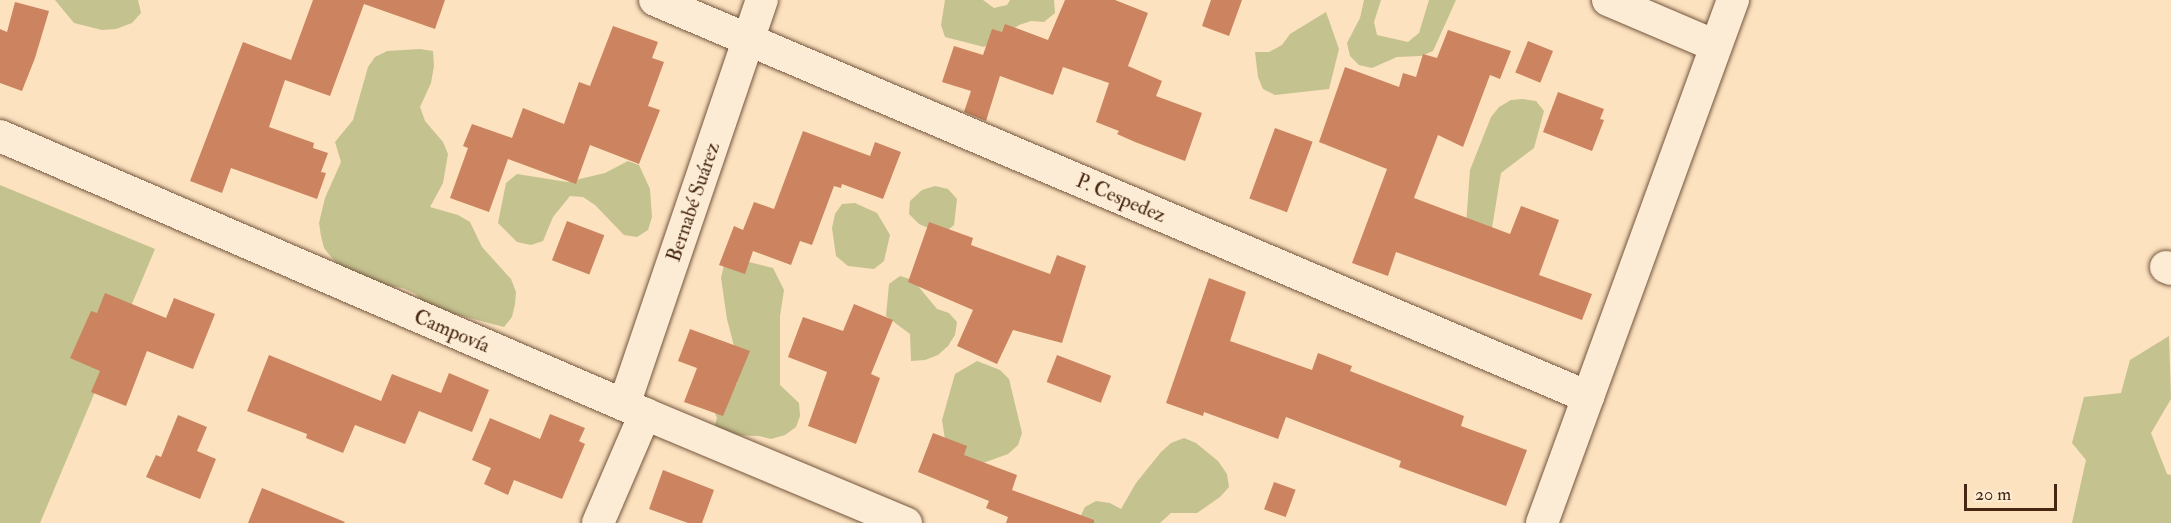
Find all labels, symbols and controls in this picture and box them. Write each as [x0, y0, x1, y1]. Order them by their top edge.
street label: Bernabé Suárez [661, 139, 725, 265]
street label: P. Cespedez [1073, 168, 1169, 228]
street label: Campovía [411, 304, 493, 358]
scale bar [1967, 472, 2060, 510]
text: 20 m [1975, 483, 2011, 506]

